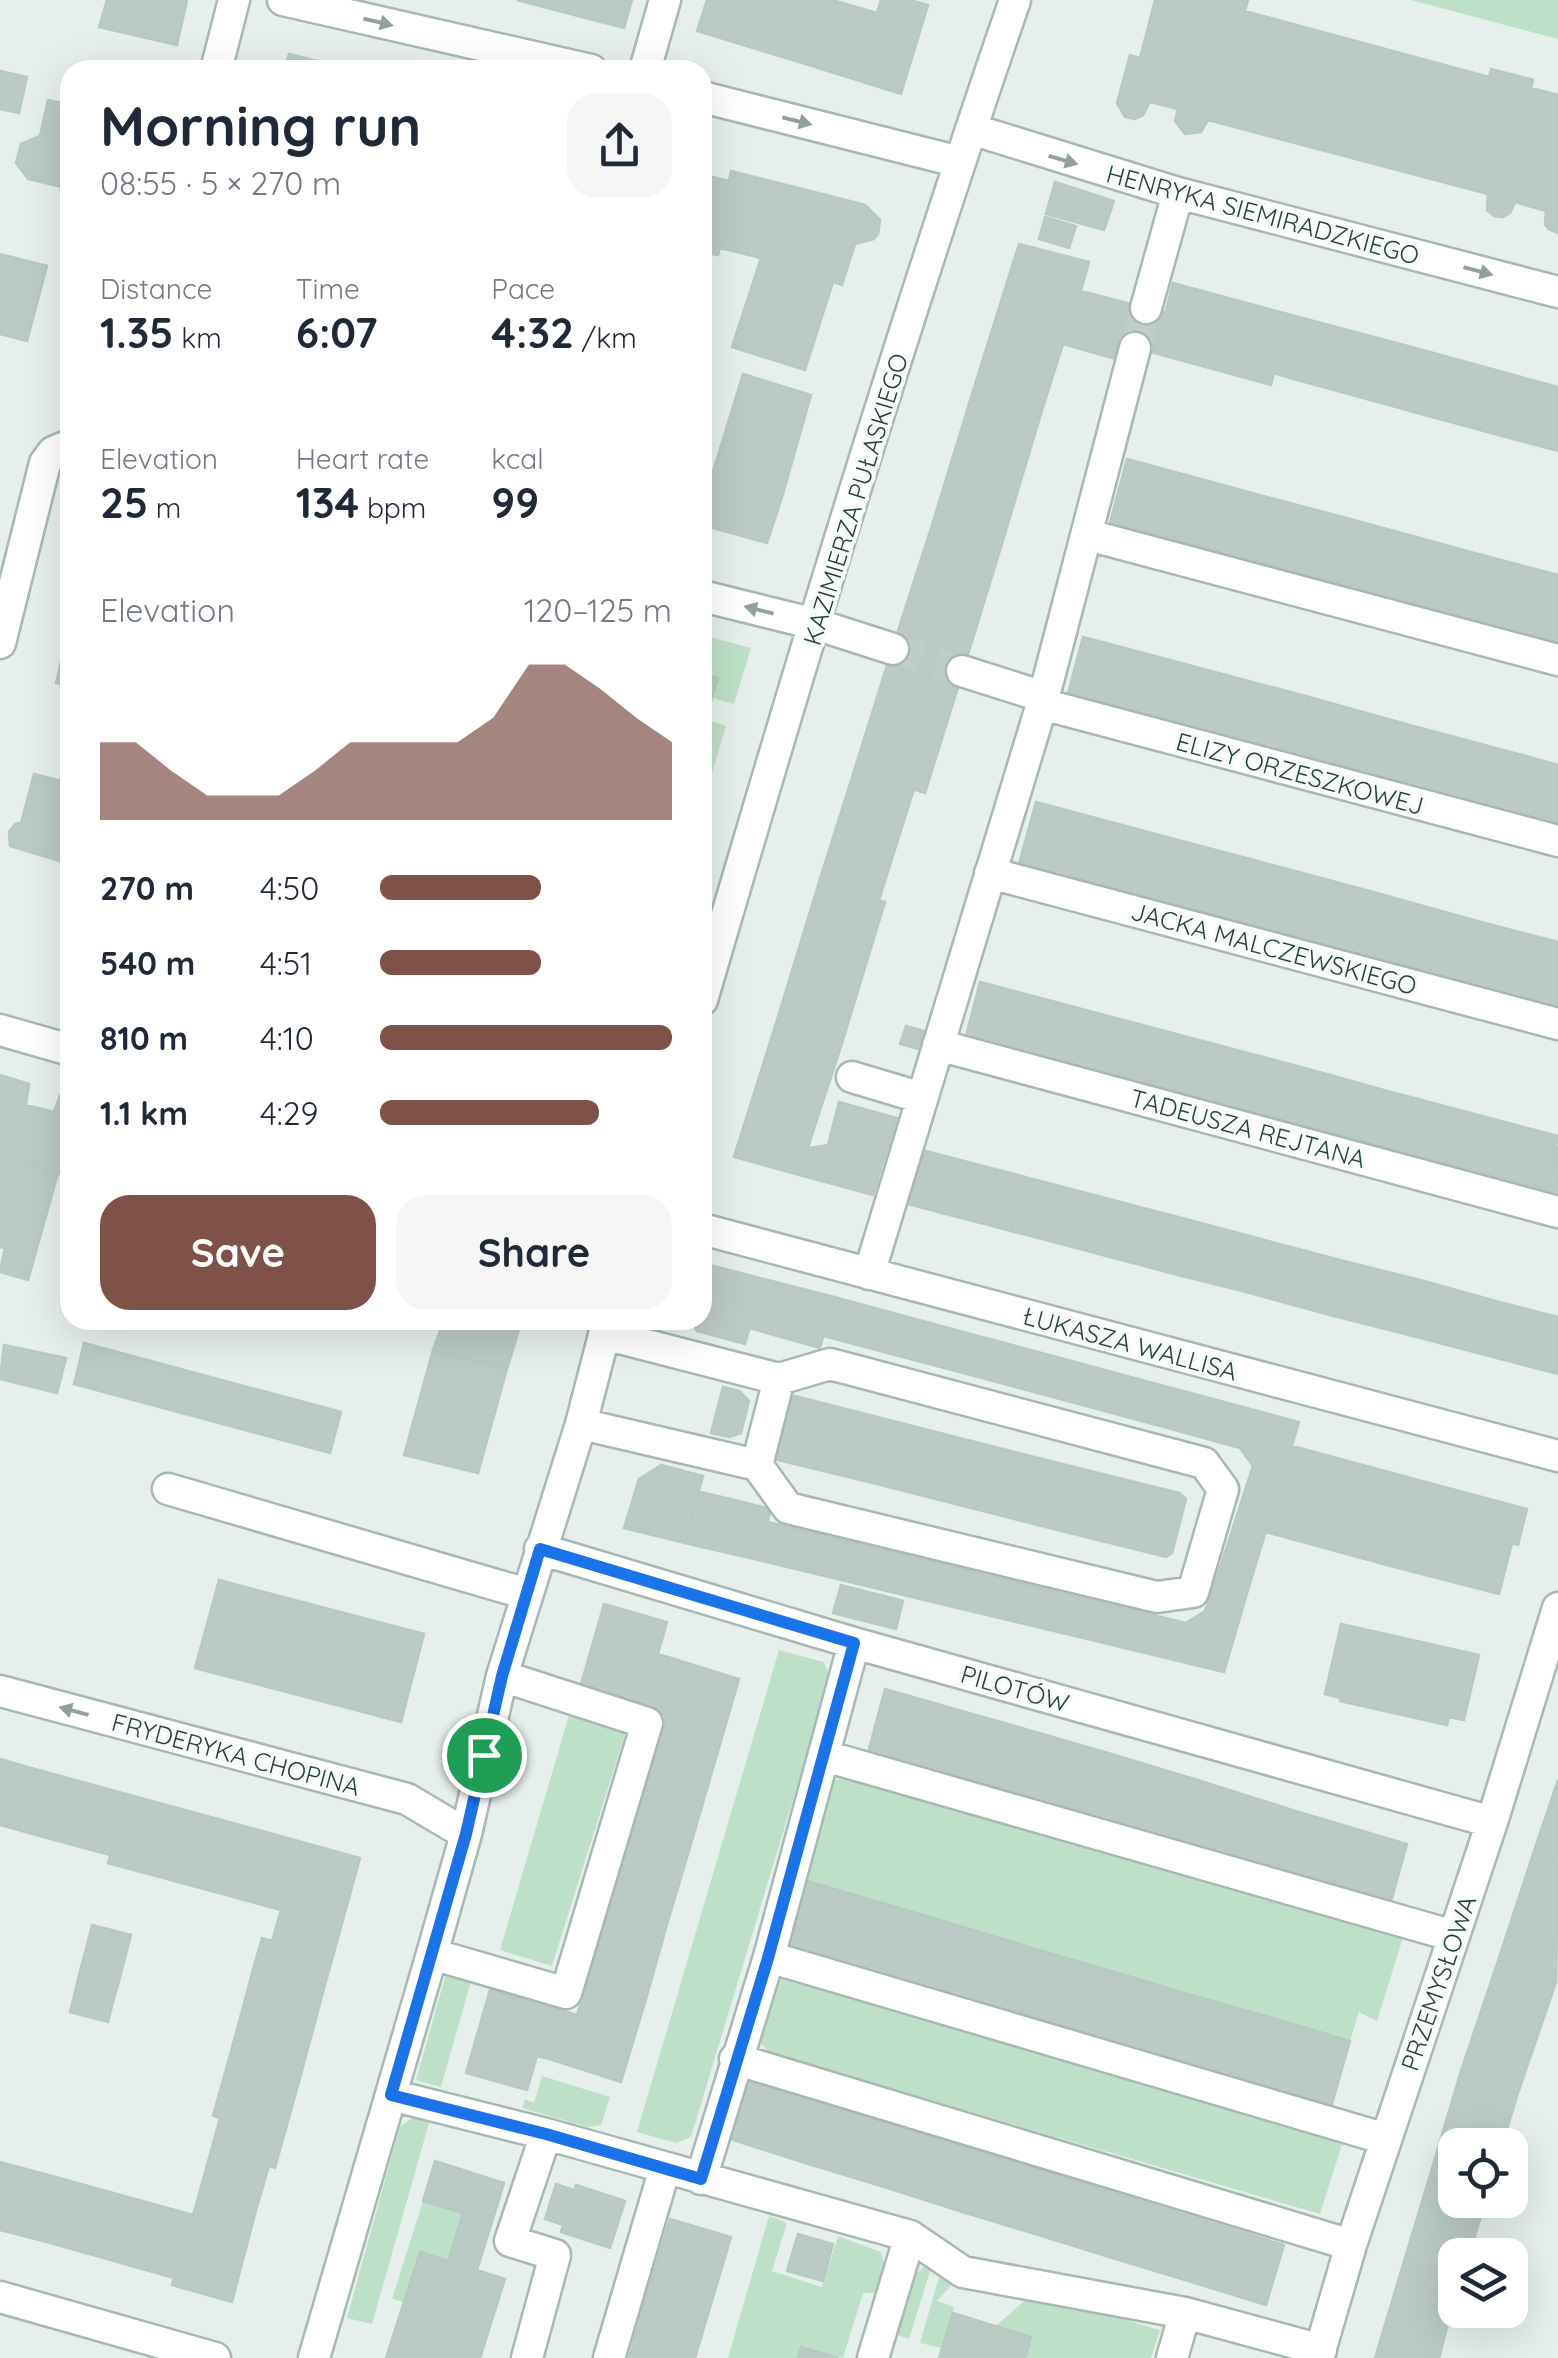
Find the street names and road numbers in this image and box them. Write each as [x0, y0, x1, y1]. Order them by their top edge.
street label: HENRYKA SIEMIRADZKIEGO [1103, 157, 1423, 271]
street label: KAZIMIERZA PUŁASKIEGO [796, 349, 914, 649]
street label: ELIZY ORZESZKOWEJ [1173, 725, 1427, 821]
street label: JACKA MALCZEWSKIEGO [1128, 895, 1420, 1001]
street label: TADEUSZA REJTANA [1127, 1082, 1369, 1174]
street label: ŁUKASZA WALLISA [1019, 1299, 1241, 1387]
street label: PILOTÓW [957, 1658, 1073, 1718]
street label: FRYDERYKA CHOPINA [109, 1706, 363, 1802]
street label: PRZEMYSŁOWA [1394, 1891, 1482, 2075]

